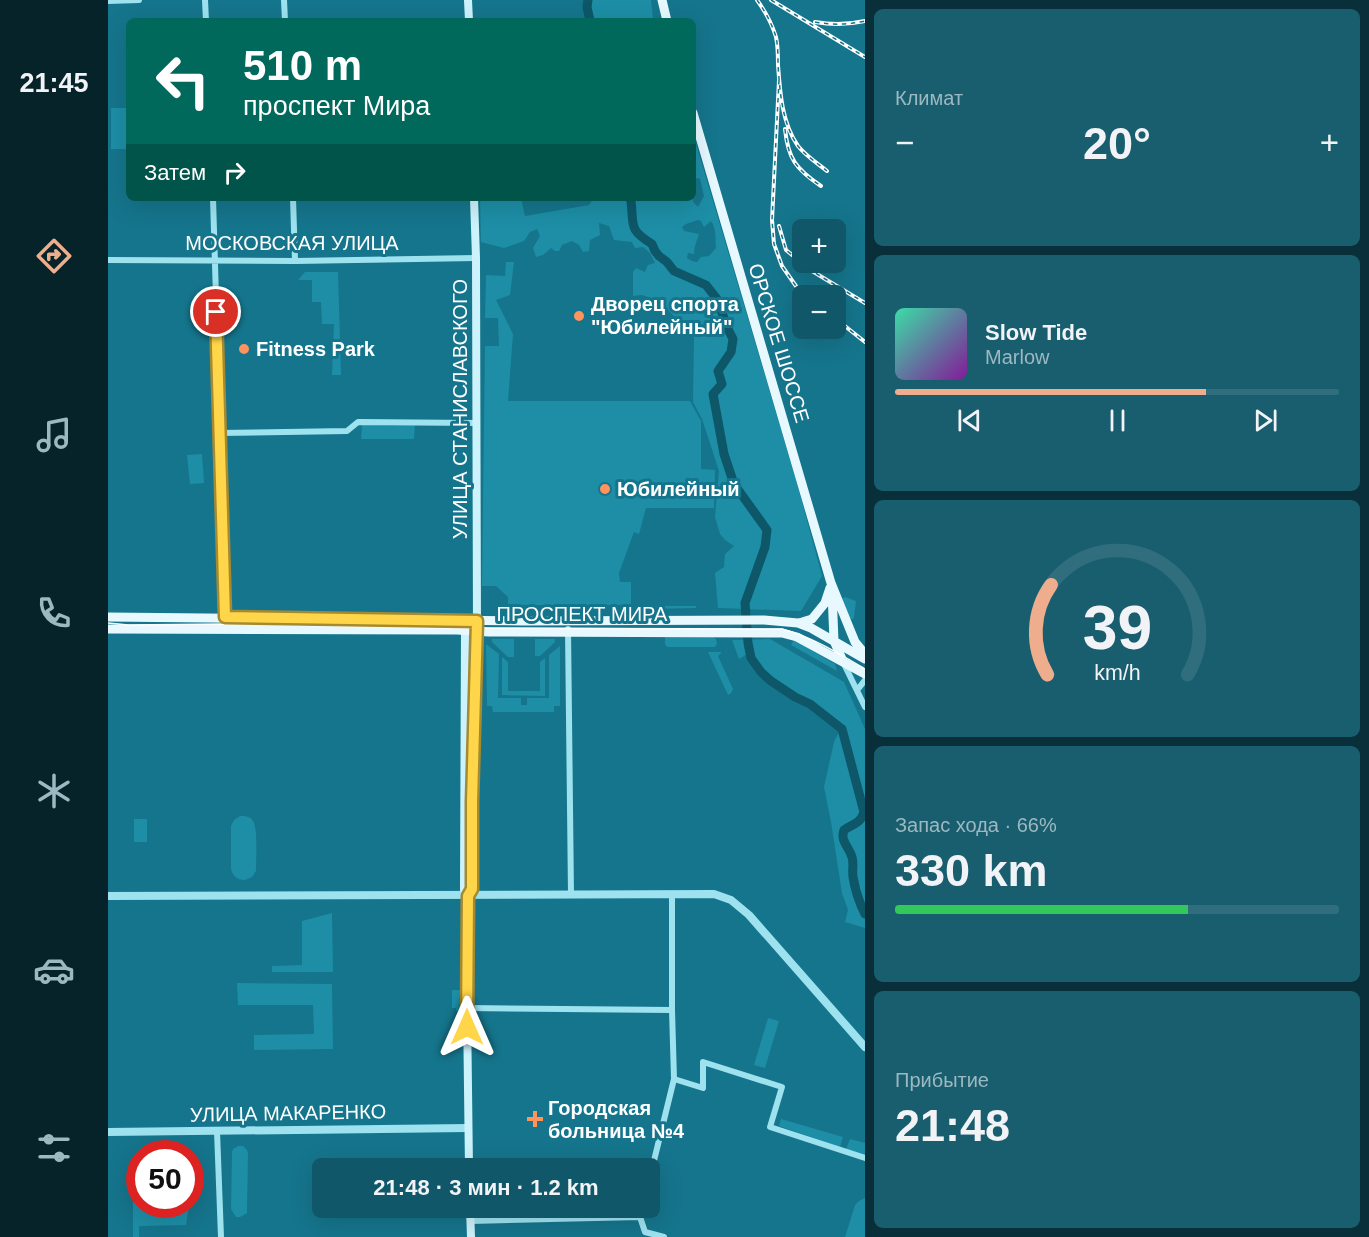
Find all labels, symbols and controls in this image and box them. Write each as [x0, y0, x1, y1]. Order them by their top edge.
icon: left [144, 42, 222, 120]
text: 510 m [243, 42, 362, 89]
text: 21:45 [19, 68, 89, 98]
text: Климат [895, 87, 963, 109]
text: проспект Мира [243, 91, 430, 121]
text: 20° [1083, 118, 1151, 169]
text: − [895, 124, 914, 161]
text: + [1320, 124, 1339, 161]
icon: right [218, 156, 251, 189]
text: Затем [144, 160, 206, 185]
map controls [792, 219, 846, 339]
button: + [792, 219, 846, 273]
street label: МОСКОВСКАЯ УЛИЦА [185, 232, 399, 254]
icon: directions [33, 235, 75, 277]
street label: ОРСКОЕ ШОССЕ [744, 261, 814, 425]
street label: УЛИЦА СТАНИСЛАВСКОГО [449, 279, 471, 539]
button: − [792, 285, 846, 339]
pin [190, 286, 241, 337]
place label: Дворец спорта "Юбилейный" [591, 293, 740, 338]
icon: arrive [199, 295, 232, 328]
marker: Дворец спорта "Юбилейный" [572, 309, 586, 323]
text: Slow Tide [985, 320, 1087, 345]
place label: Fitness Park [256, 338, 376, 360]
marker: Fitness Park [237, 342, 251, 356]
text: Marlow [985, 346, 1049, 368]
icon: previous [953, 404, 986, 437]
icon: pause [1101, 404, 1134, 437]
icon: next [1249, 404, 1282, 437]
icon: music [33, 414, 75, 456]
place label: Юбилейный [617, 478, 740, 500]
marker: Юбилейный [598, 482, 612, 496]
icon: phone [33, 592, 75, 634]
text: 39 [1082, 594, 1152, 663]
street label: ПРОСПЕКТ МИРА [497, 603, 668, 625]
text: km/h [1094, 662, 1140, 686]
icon: climate [33, 770, 75, 812]
text: Запас хода · 66% [895, 814, 1057, 836]
text: 330 km [895, 845, 1048, 896]
icon: car [33, 949, 75, 991]
position arrow [435, 995, 499, 1059]
text: Прибытие [895, 1069, 989, 1091]
place label: Городская больница №4 [548, 1097, 685, 1142]
street label: УЛИЦА МАКАРЕНКО [190, 1100, 386, 1126]
text: 21:48 [895, 1100, 1010, 1151]
marker: Городская больница №4 [526, 1110, 544, 1128]
icon: filters [33, 1127, 75, 1169]
speed limit sign: 50 [126, 1140, 204, 1218]
text: 21:48 · 3 мин · 1.2 km [373, 1175, 599, 1200]

